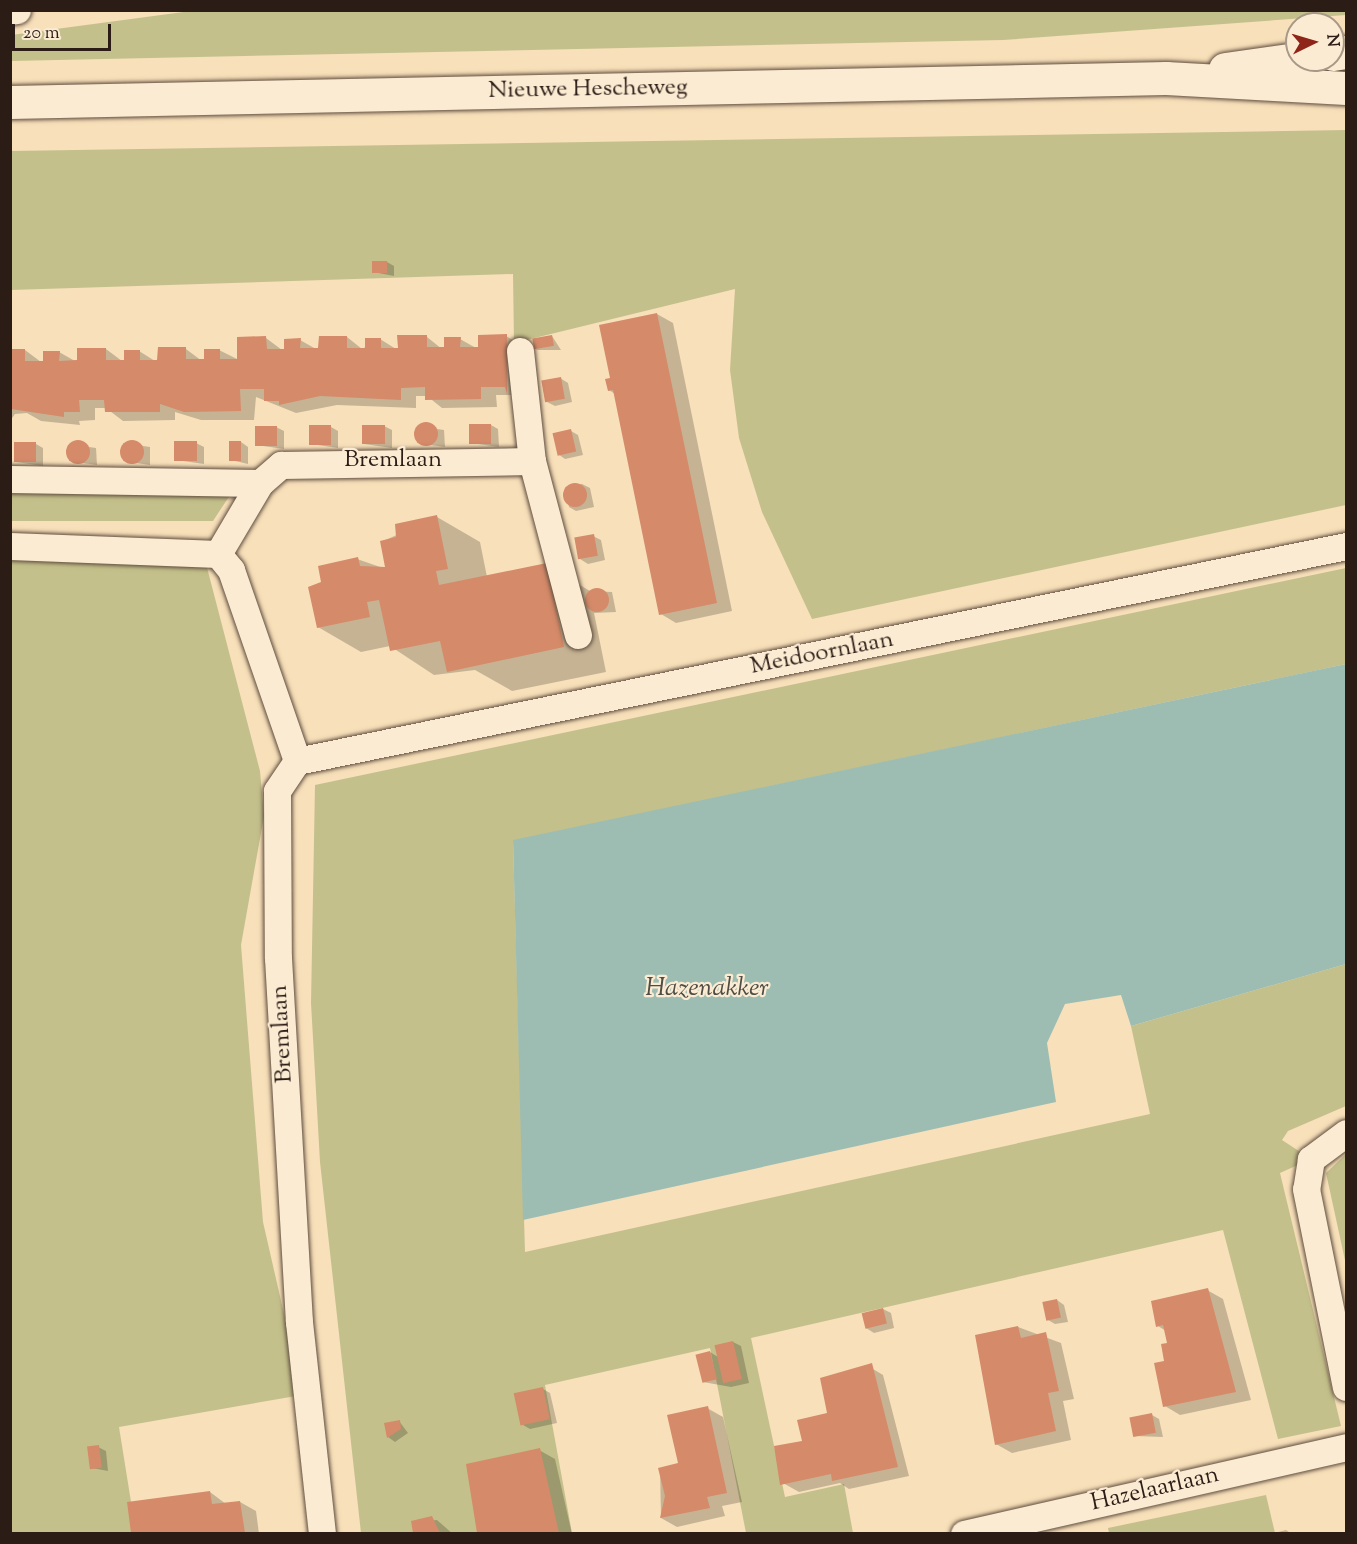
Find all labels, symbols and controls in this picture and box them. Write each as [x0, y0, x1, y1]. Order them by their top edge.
scale bar [15, 12, 114, 50]
north arrow [1285, 12, 1345, 72]
text: 20 m [23, 21, 60, 47]
text: N [1319, 33, 1343, 48]
street label: Nieuwe Hescheweg [488, 74, 688, 106]
street label: Bremlaan [344, 447, 442, 475]
street label: Meidoornlaan [748, 626, 896, 682]
water label: Hazenakker [645, 973, 769, 1005]
street label: Bremlaan [266, 984, 300, 1084]
street label: Hazelaarlaan [1088, 1461, 1222, 1519]

